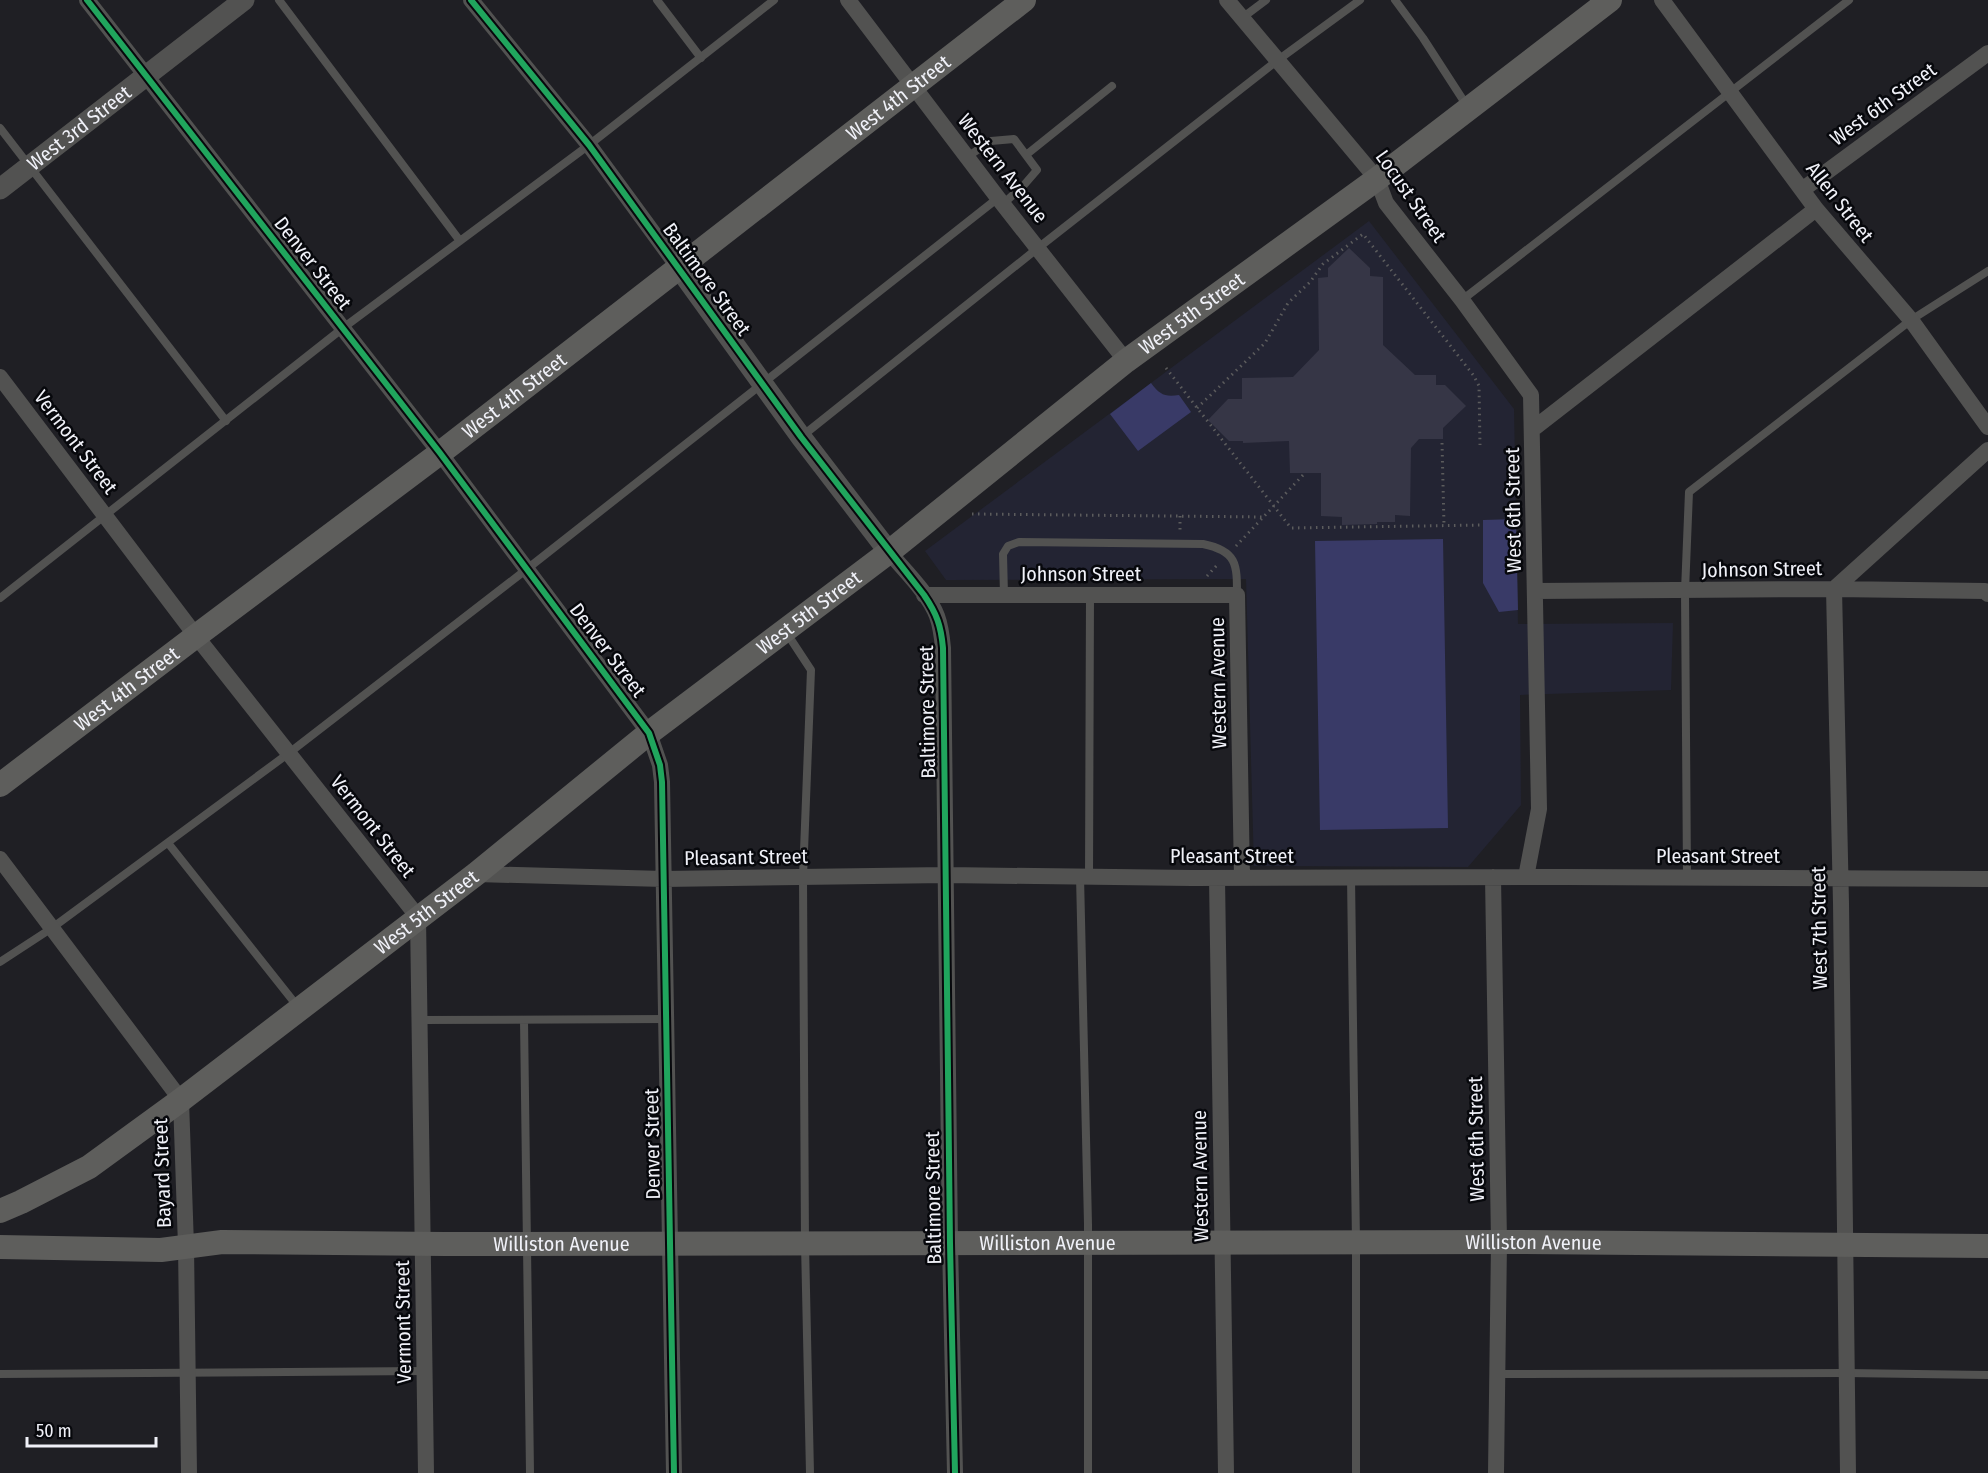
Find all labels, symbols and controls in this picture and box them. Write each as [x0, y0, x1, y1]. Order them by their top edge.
street label: West 4th Street [841, 50, 955, 145]
street label: West 6th Street [1825, 57, 1941, 151]
street label: West 3rd Street [22, 80, 136, 175]
street label: Western Avenue [953, 109, 1053, 227]
street label: Locust Street [1371, 145, 1452, 247]
street label: Allen Street [1801, 157, 1879, 247]
street label: Denver Street [269, 212, 357, 315]
street label: Baltimore Street [658, 218, 756, 340]
street label: West 5th Street [1134, 267, 1249, 360]
street label: West 4th Street [457, 347, 571, 443]
street label: Vermont Street [29, 385, 123, 499]
street label: West 6th Street [1500, 447, 1526, 573]
street label: Johnson Street [1702, 556, 1823, 582]
street label: Johnson Street [1021, 562, 1142, 586]
street label: West 5th Street [752, 565, 866, 660]
street label: Denver Street [565, 598, 651, 702]
street label: Western Avenue [1205, 617, 1231, 749]
street label: West 4th Street [69, 641, 184, 736]
street label: Baltimore Street [914, 645, 940, 779]
street label: Vermont Street [326, 770, 421, 882]
street label: Pleasant Street [684, 844, 809, 870]
street label: Pleasant Street [1170, 844, 1294, 868]
street label: Pleasant Street [1656, 844, 1780, 868]
street label: West 5th Street [369, 864, 483, 960]
street label: West 7th Street [1806, 866, 1832, 990]
street label: West 6th Street [1463, 1076, 1489, 1202]
street label: Denver Street [639, 1088, 665, 1200]
street label: Western Avenue [1187, 1110, 1213, 1242]
street label: Bayard Street [148, 1117, 176, 1228]
street label: Baltimore Street [920, 1131, 946, 1265]
street label: Williston Avenue [1465, 1230, 1602, 1255]
street label: Williston Avenue [979, 1231, 1116, 1255]
street label: Williston Avenue [493, 1232, 630, 1256]
street label: Vermont Street [390, 1260, 416, 1384]
scale bar [27, 1410, 156, 1448]
text: 50 m [36, 1420, 72, 1442]

